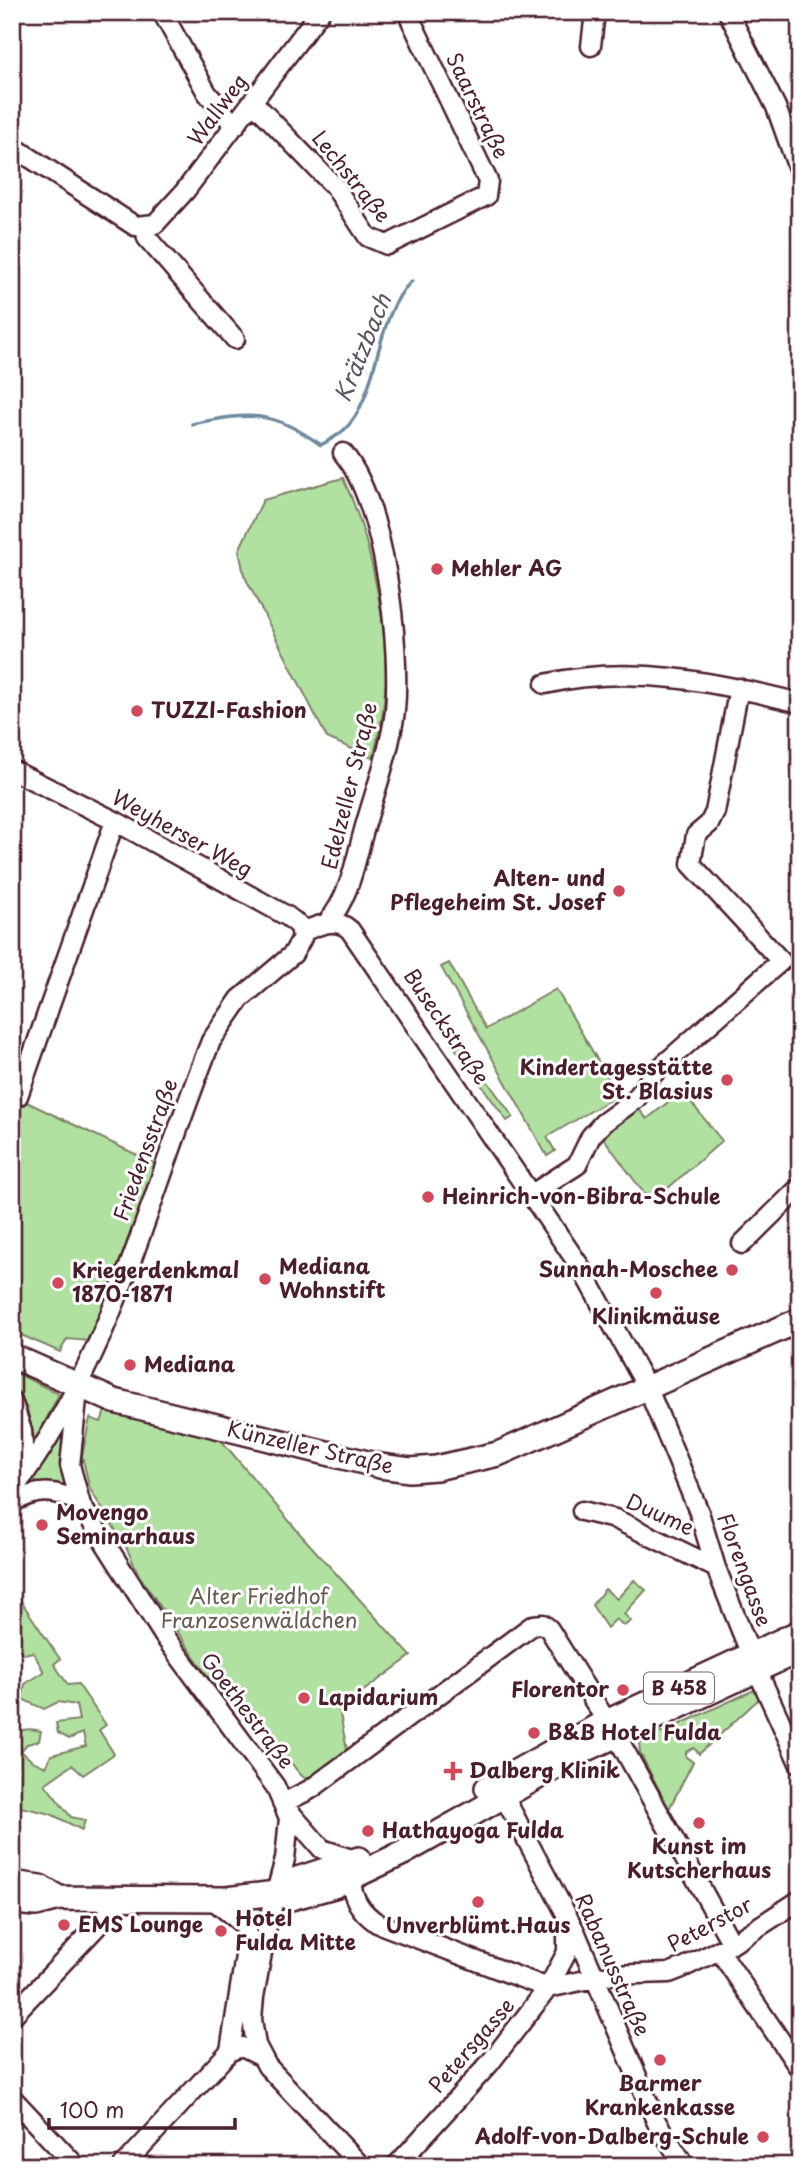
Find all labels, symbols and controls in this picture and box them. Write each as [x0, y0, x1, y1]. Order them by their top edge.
street label: Saarstraße [439, 47, 518, 164]
street label: Wallweg [179, 66, 254, 152]
street label: Lechstraße [305, 123, 400, 229]
water label: Krätzbach [324, 288, 399, 407]
place label: Mehler AG [451, 551, 562, 583]
marker: Mehler AG [429, 561, 445, 577]
place label: TUZZI-Fashion [151, 693, 307, 725]
street label: Edelzeller Straße [312, 699, 384, 872]
marker: TUZZI-Fashion [129, 703, 145, 719]
street label: Weyherser Weg [107, 780, 259, 884]
place label: Alten- und Pflegeheim St. Josef [390, 861, 607, 917]
marker: Alten- und Pflegeheim St. Josef [611, 883, 627, 899]
street label: Buseckstraße [397, 961, 498, 1090]
place label: Kindertagesstätte St. Blasius [520, 1050, 713, 1106]
marker: Kindertagesstätte St. Blasius [719, 1072, 735, 1088]
street label: Friedensstraße [104, 1074, 185, 1225]
place label: Heinrich-von-Bibra-Schule [442, 1179, 720, 1211]
marker: Heinrich-von-Bibra-Schule [420, 1189, 436, 1205]
place label: Mediana Wohnstift [279, 1249, 386, 1305]
place label: Sunnah-Moschee [539, 1252, 718, 1284]
place label: Kriegerdenkmal 1870-1871 [72, 1253, 239, 1309]
marker: Sunnah-Moschee [724, 1262, 740, 1278]
marker: Mediana Wohnstift [257, 1271, 273, 1287]
marker: Kriegerdenkmal 1870-1871 [50, 1275, 66, 1291]
marker: Klinikmäuse [648, 1285, 664, 1301]
place label: Klinikmäuse [592, 1299, 720, 1331]
place label: Mediana [144, 1347, 236, 1379]
marker: Mediana [122, 1357, 138, 1373]
street label: Künzeller Straße [224, 1411, 397, 1481]
street label: Duume [622, 1484, 700, 1542]
place label: Movengo Seminarhaus [56, 1495, 195, 1551]
street label: Florengasse [710, 1508, 781, 1631]
marker: Movengo Seminarhaus [34, 1517, 50, 1533]
park label: Alter Friedhof Franzosenwäldchen [160, 1579, 358, 1635]
street label: Goethestraße [194, 1645, 303, 1775]
place label: Florentor [511, 1672, 609, 1704]
road number: B 458 [644, 1672, 714, 1704]
place label: Lapidarium [318, 1680, 438, 1712]
marker: Florentor [615, 1682, 631, 1698]
marker: Lapidarium [296, 1690, 312, 1706]
place label: B&B Hotel Fulda [548, 1715, 722, 1747]
marker: B&B Hotel Fulda [526, 1725, 542, 1741]
place label: Dalberg Klinik [469, 1753, 620, 1785]
marker: Dalberg Klinik [443, 1761, 463, 1781]
place label: Hathayoga Fulda [382, 1813, 565, 1845]
marker: Kunst im Kutscherhaus [691, 1815, 707, 1831]
marker: Hathayoga Fulda [360, 1823, 376, 1839]
place label: Kunst im Kutscherhaus [627, 1829, 771, 1885]
street label: Peterstor [661, 1887, 758, 1959]
street label: Rabanusstraße [568, 1888, 660, 2041]
marker: Unverblümt.Haus [470, 1894, 486, 1910]
place label: Hotel Fulda Mitte [235, 1901, 356, 1957]
place label: EMS Lounge [78, 1907, 203, 1939]
place label: Unverblümt.Haus [386, 1908, 570, 1940]
marker: EMS Lounge [56, 1917, 72, 1933]
marker: Hotel Fulda Mitte [213, 1923, 229, 1939]
street label: Petersgasse [420, 1990, 521, 2100]
marker: Barmer Krankenkasse [652, 2052, 668, 2068]
place label: Barmer Krankenkasse [585, 2066, 735, 2122]
scale bar [49, 2087, 234, 2131]
text: 100 m [60, 2093, 124, 2125]
place label: Adolf-von-Dalberg-Schule [474, 2119, 749, 2151]
marker: Adolf-von-Dalberg-Schule [755, 2129, 771, 2145]

